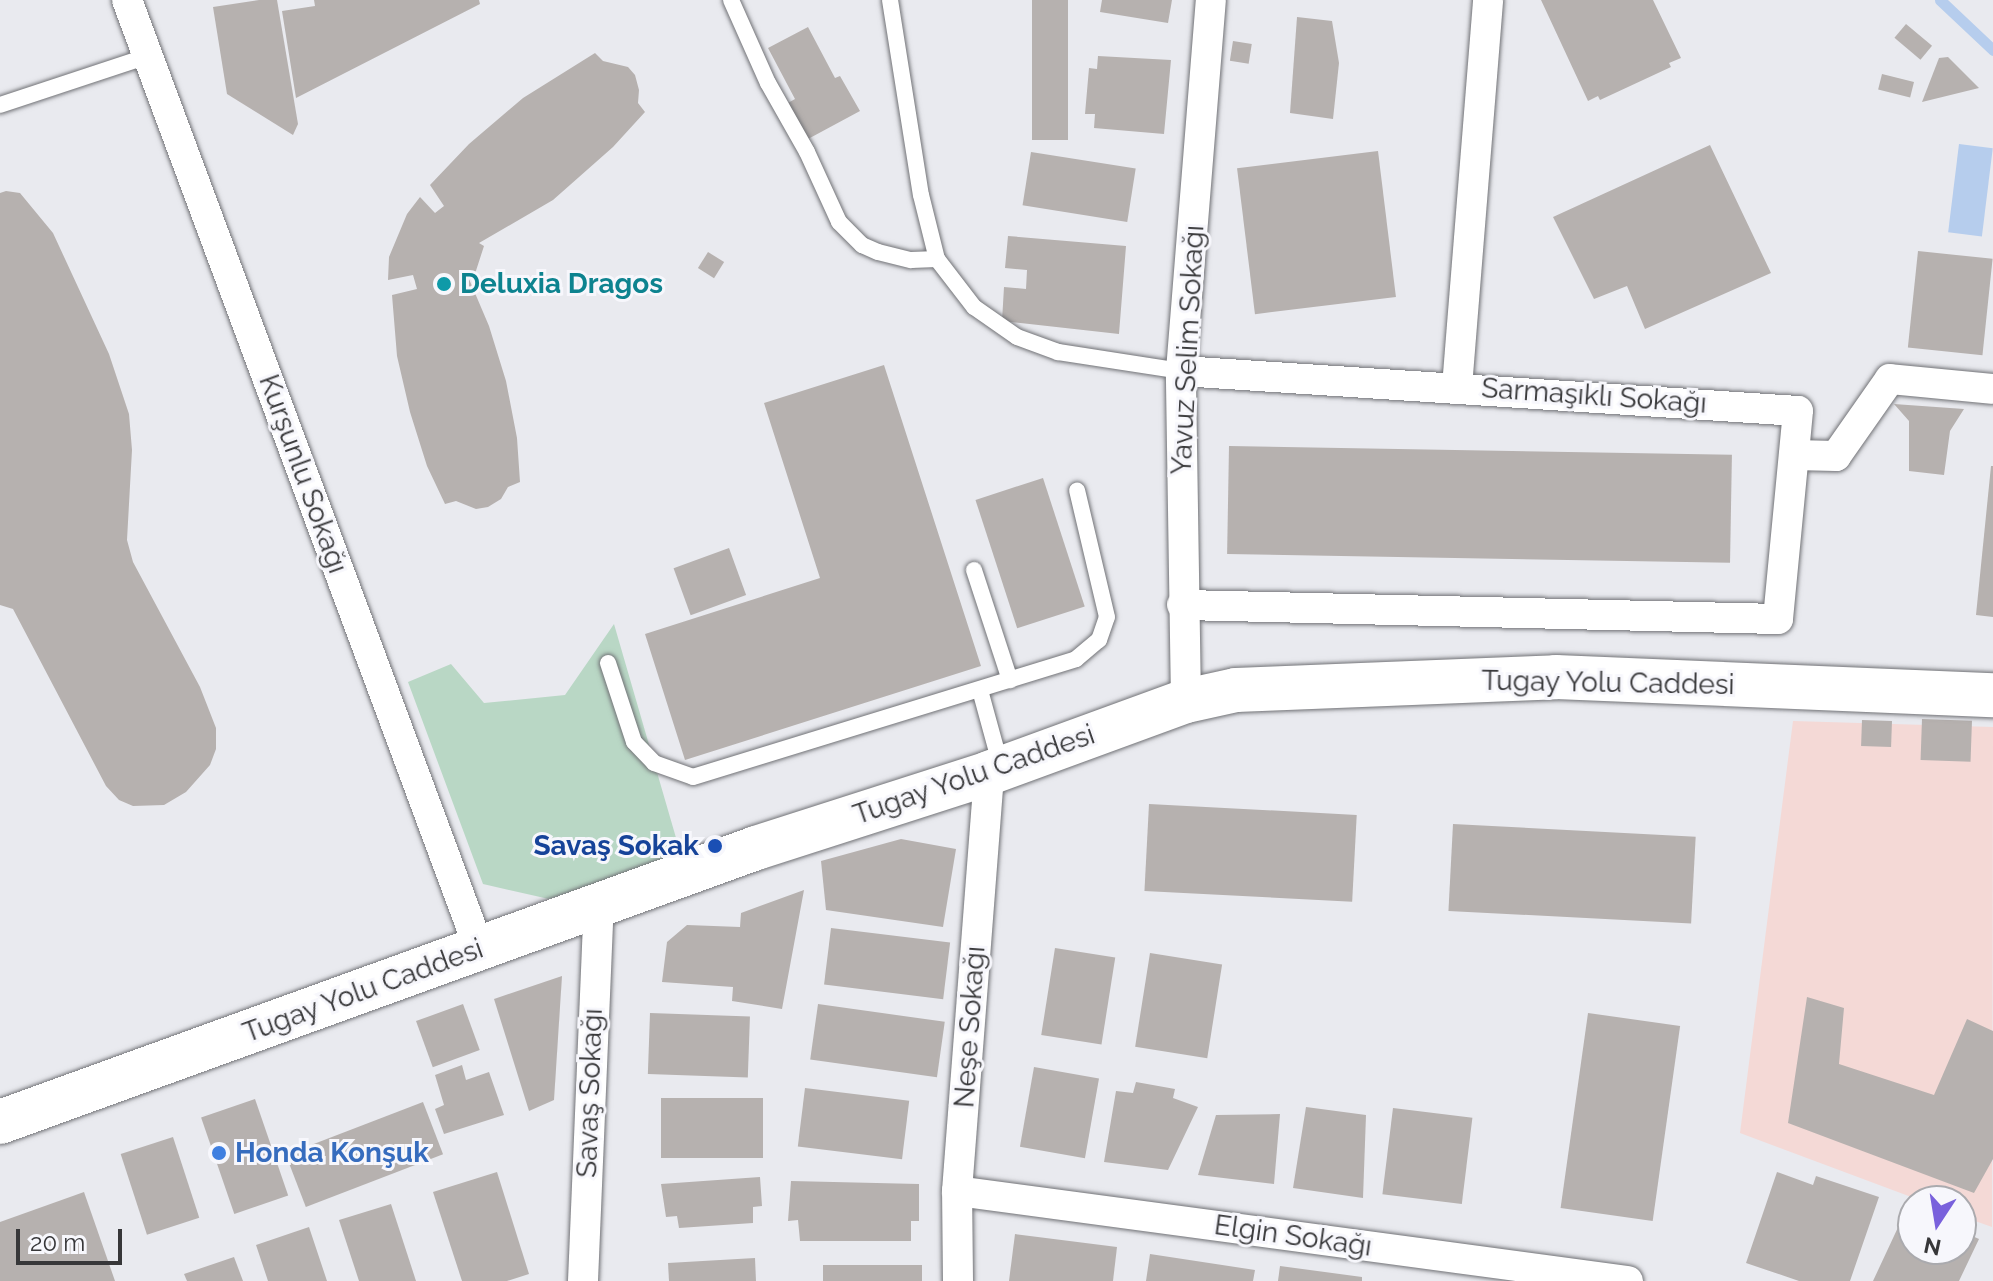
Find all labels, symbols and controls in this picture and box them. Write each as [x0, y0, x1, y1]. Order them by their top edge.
street label: Yavuz Selim Sokağı [1165, 224, 1211, 476]
place label: Deluxia Dragos [460, 267, 663, 301]
marker: Deluxia Dragos [435, 275, 453, 293]
street label: Kurşunlu Sokağı [251, 370, 355, 578]
street label: Sarmaşıklı Sokağı [1480, 371, 1708, 421]
street label: Tugay Yolu Caddesi [1480, 664, 1736, 702]
street label: Tugay Yolu Caddesi [848, 718, 1100, 832]
place label: Savaş Sokak [533, 829, 699, 863]
marker: Savaş Sokak [706, 837, 724, 855]
street label: Tugay Yolu Caddesi [237, 932, 489, 1050]
street label: Neşe Sokağı [948, 945, 992, 1109]
street label: Savaş Sokağı [570, 1008, 610, 1178]
place label: Honda Konşuk [235, 1136, 429, 1170]
marker: Honda Konşuk [210, 1144, 228, 1162]
north arrow [1897, 1185, 1977, 1265]
street label: Elgin Sokağı [1212, 1208, 1374, 1264]
scale bar [20, 1213, 126, 1263]
text: 20 m [30, 1228, 85, 1257]
text: N [1922, 1232, 1943, 1261]

